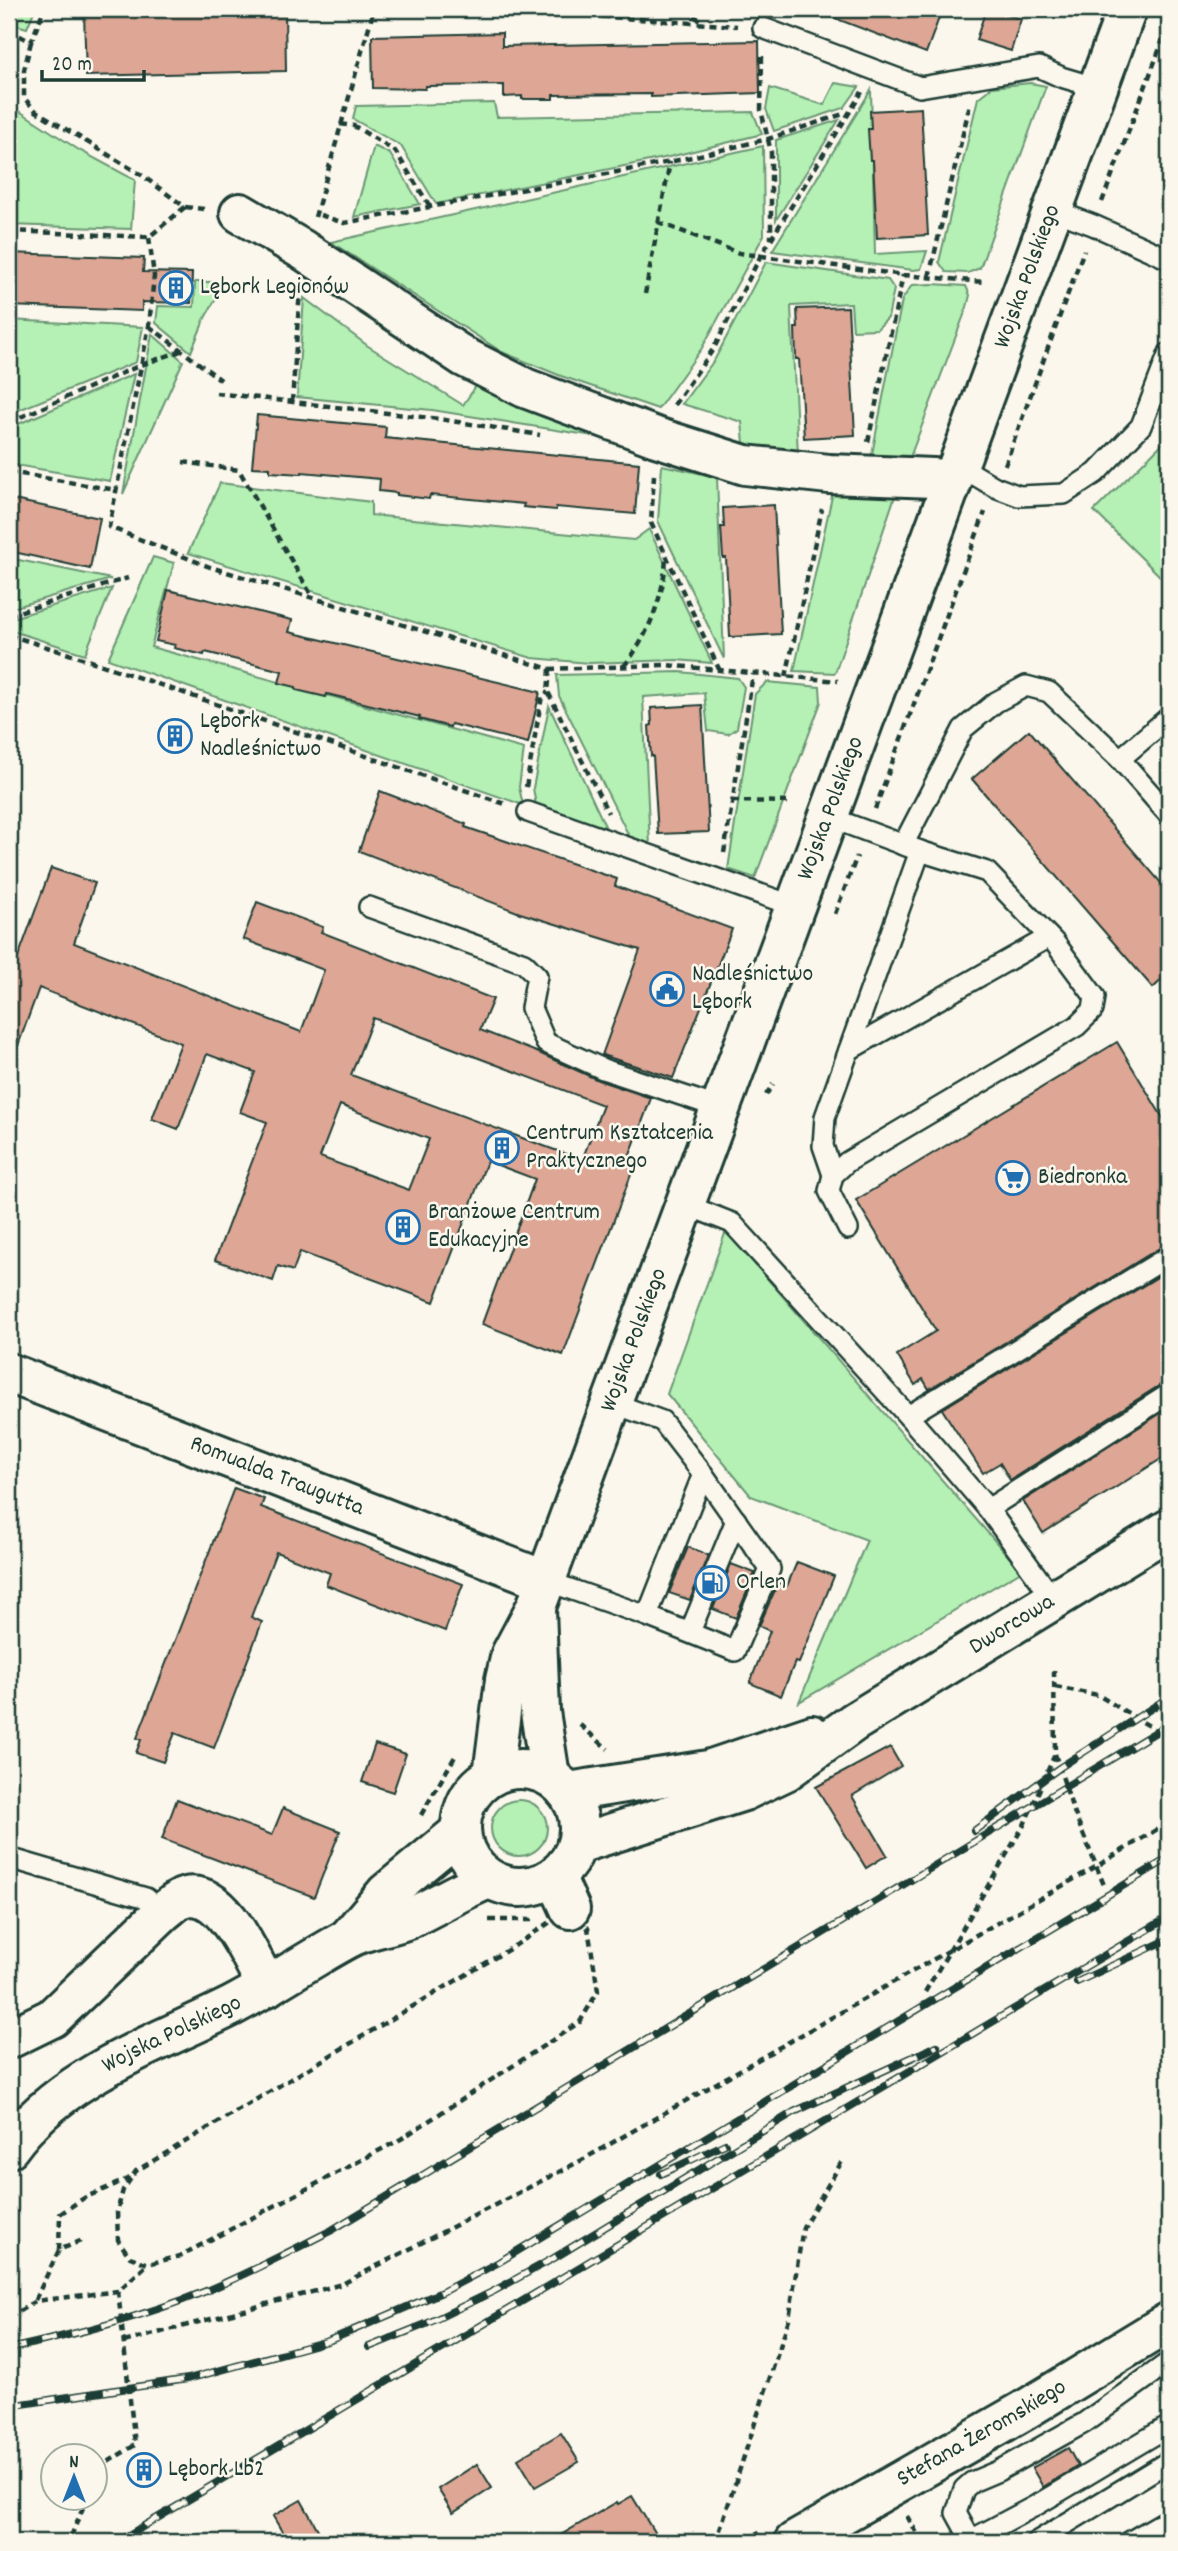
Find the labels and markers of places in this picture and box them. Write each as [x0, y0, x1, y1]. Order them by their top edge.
building icon: Lębork Legionów [157, 269, 195, 307]
place label: Lębork Legionów [200, 271, 349, 305]
place label: Lębork Nadleśnictwo [200, 705, 321, 767]
building icon: Lębork Nadleśnictwo [156, 717, 194, 755]
place label: Nadleśnictwo Lębork [692, 958, 813, 1020]
public building icon: Nadleśnictwo Lębork [648, 970, 686, 1008]
place label: Centrum Kształcenia Praktycznego [526, 1117, 714, 1179]
building icon: Centrum Kształcenia Praktycznego [483, 1129, 521, 1167]
supermarket icon: Biedronka [994, 1159, 1032, 1197]
place label: Biedronka [1038, 1161, 1128, 1195]
place label: Branżowe Centrum Edukacyjne [428, 1196, 600, 1258]
building icon: Branżowe Centrum Edukacyjne [384, 1208, 422, 1246]
fuel station icon: Orlen [693, 1564, 731, 1602]
place label: Orlen [736, 1566, 786, 1600]
building icon: Lębork Lb2 [125, 2451, 163, 2489]
place label: Lębork Lb2 [168, 2453, 264, 2487]

